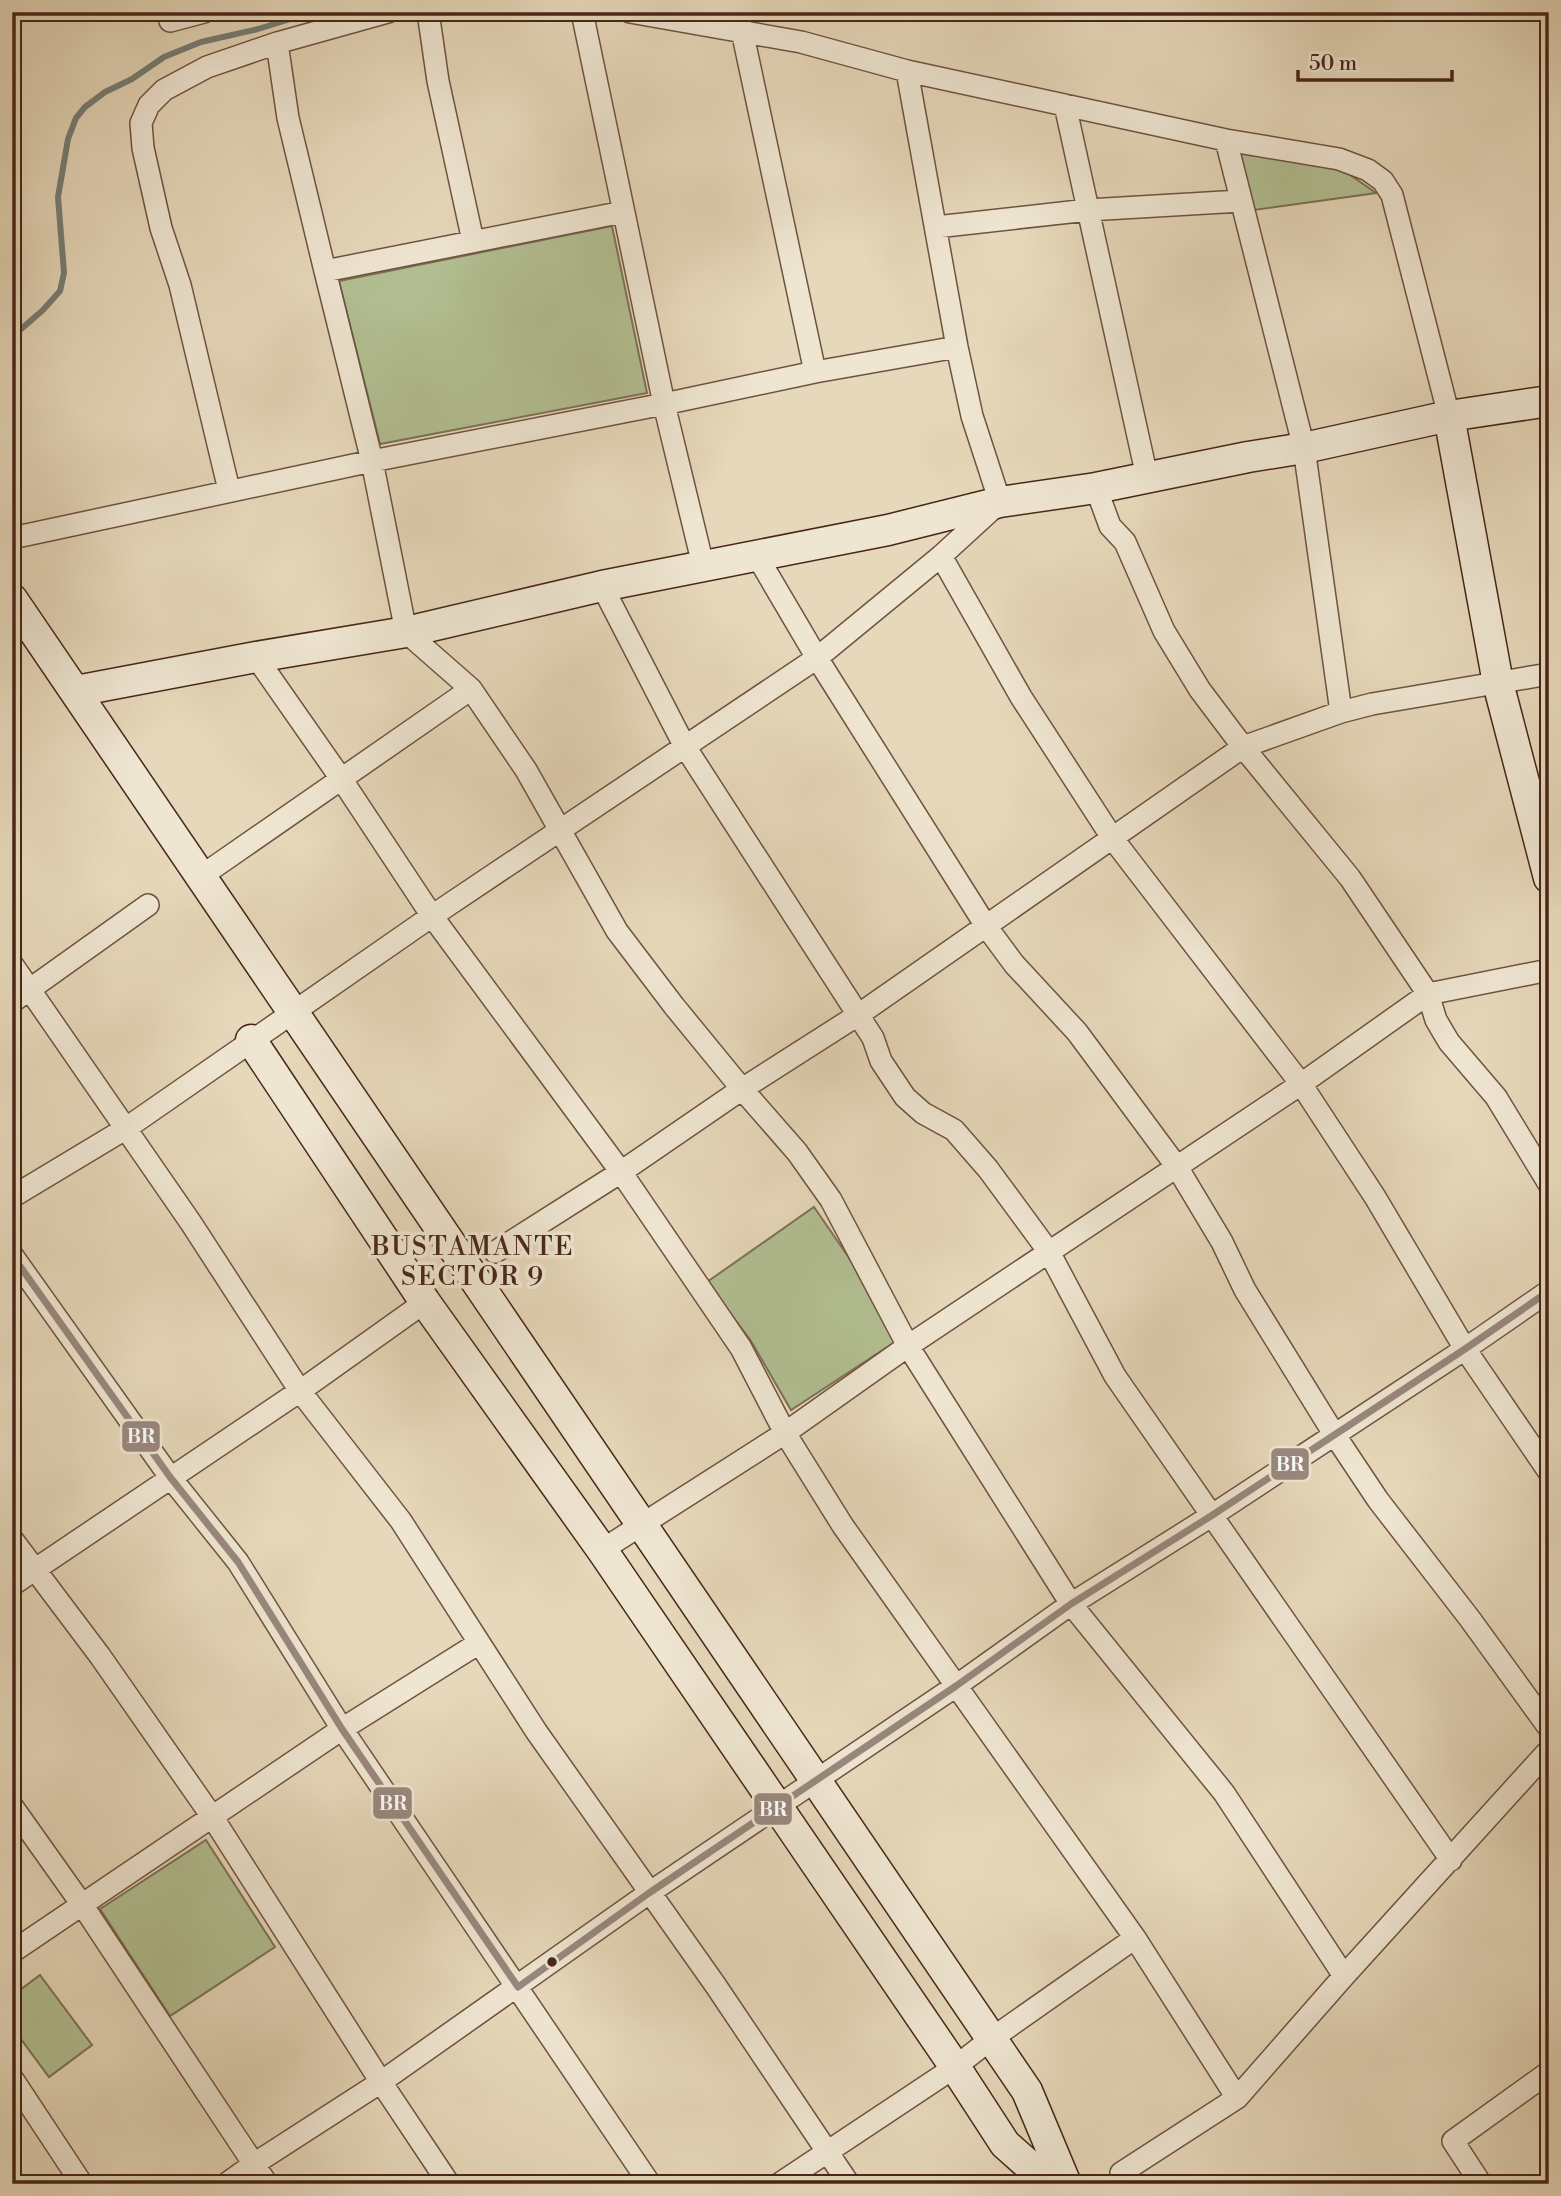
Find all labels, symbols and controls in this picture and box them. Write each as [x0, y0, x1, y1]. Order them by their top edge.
scale bar [1298, 38, 1452, 82]
text: 50 m [1309, 51, 1357, 77]
district label: BUSTAMANTE SECTOR 9 [371, 1231, 574, 1293]
line badge: BR [121, 1420, 161, 1453]
text: BR [127, 1425, 156, 1449]
line badge: BR [1270, 1447, 1310, 1481]
text: BR [1276, 1453, 1305, 1477]
line badge: BR [372, 1786, 413, 1820]
text: BR [379, 1792, 408, 1816]
line badge: BR [753, 1792, 793, 1826]
text: BR [759, 1798, 788, 1822]
unlabelled marker [545, 1955, 559, 1969]

